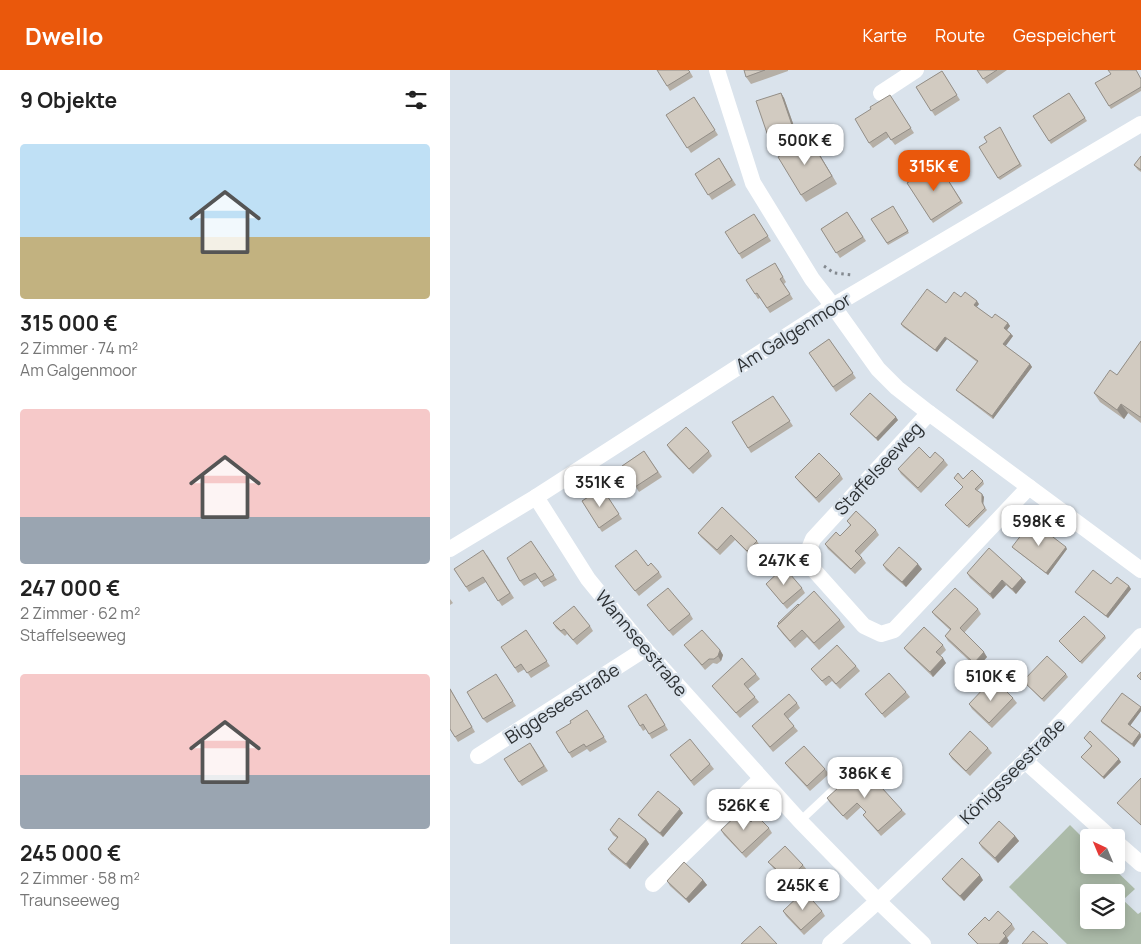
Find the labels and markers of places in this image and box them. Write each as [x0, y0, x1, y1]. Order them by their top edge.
pin: 500K € [764, 124, 846, 166]
pin: 315K € [893, 150, 975, 192]
pin: 351K € [559, 466, 641, 508]
pin: 598K € [998, 504, 1080, 547]
pin: 247K € [743, 544, 825, 586]
pin: 510K € [950, 660, 1032, 702]
pin: 386K € [824, 756, 906, 799]
pin: 526K € [703, 788, 785, 831]
pin: 245K € [762, 868, 844, 911]

